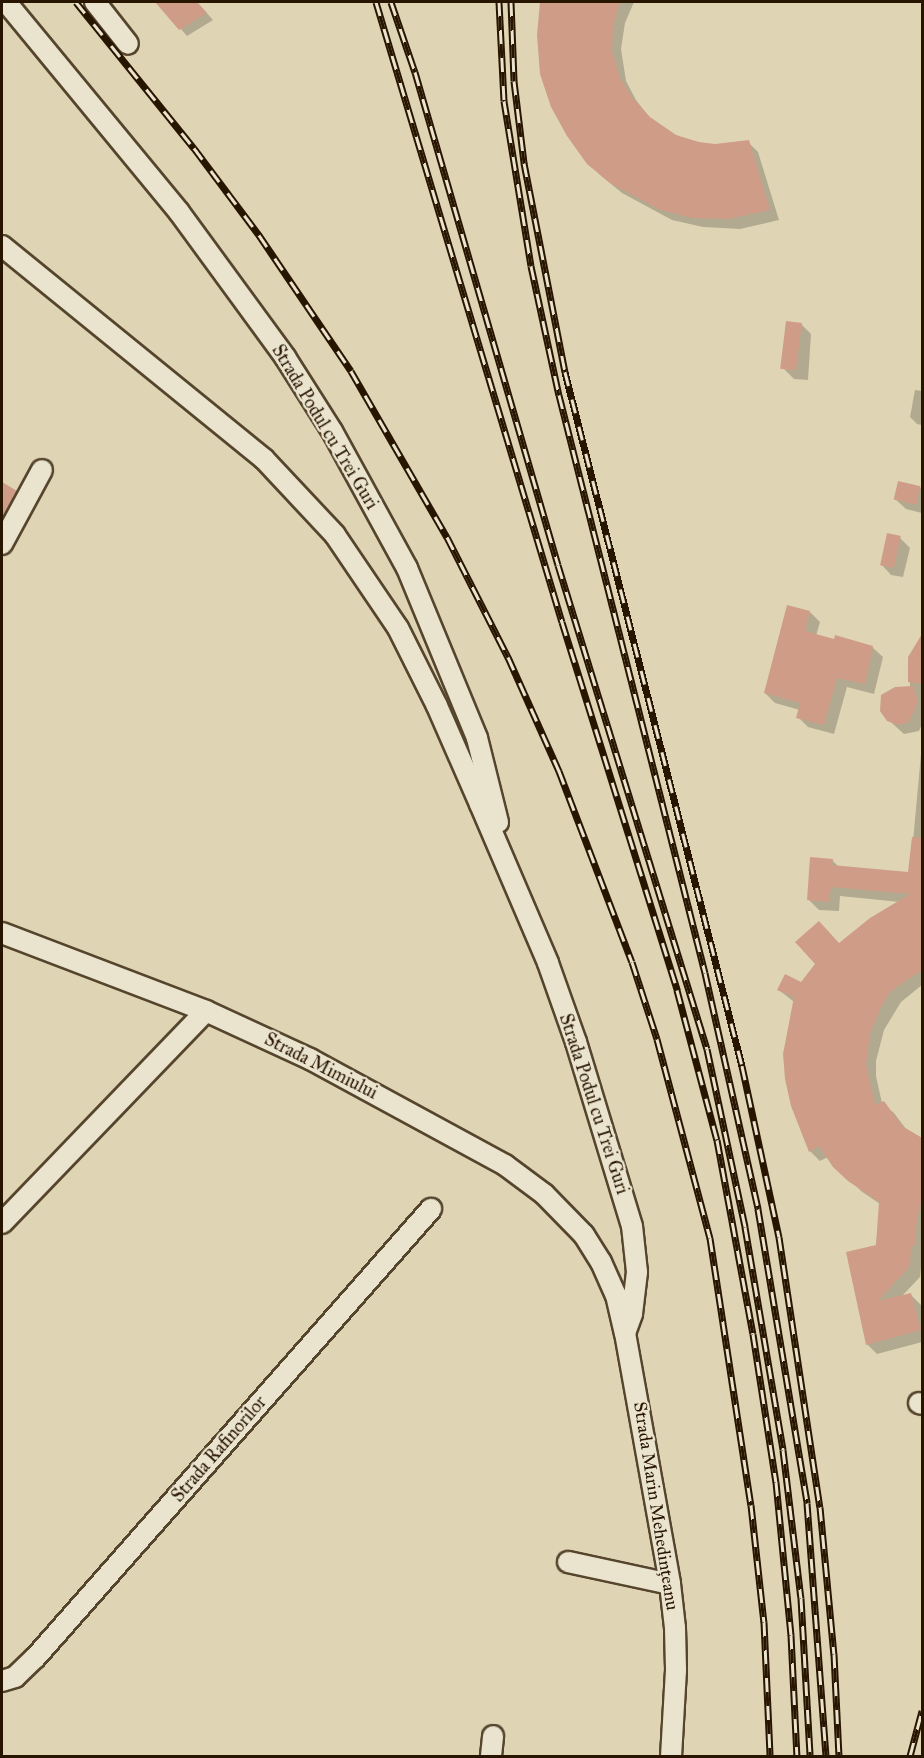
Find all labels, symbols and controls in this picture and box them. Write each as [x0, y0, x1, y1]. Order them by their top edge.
street label: Strada Podul cu Trei Guri [267, 341, 383, 513]
street label: Strada Podul cu Trei Guri [555, 1011, 633, 1197]
street label: Strada Mimiului [261, 1028, 381, 1104]
street label: Strada Rafinorilor [167, 1392, 271, 1506]
street label: Strada Marin Mehedințeanu [629, 1400, 683, 1612]

